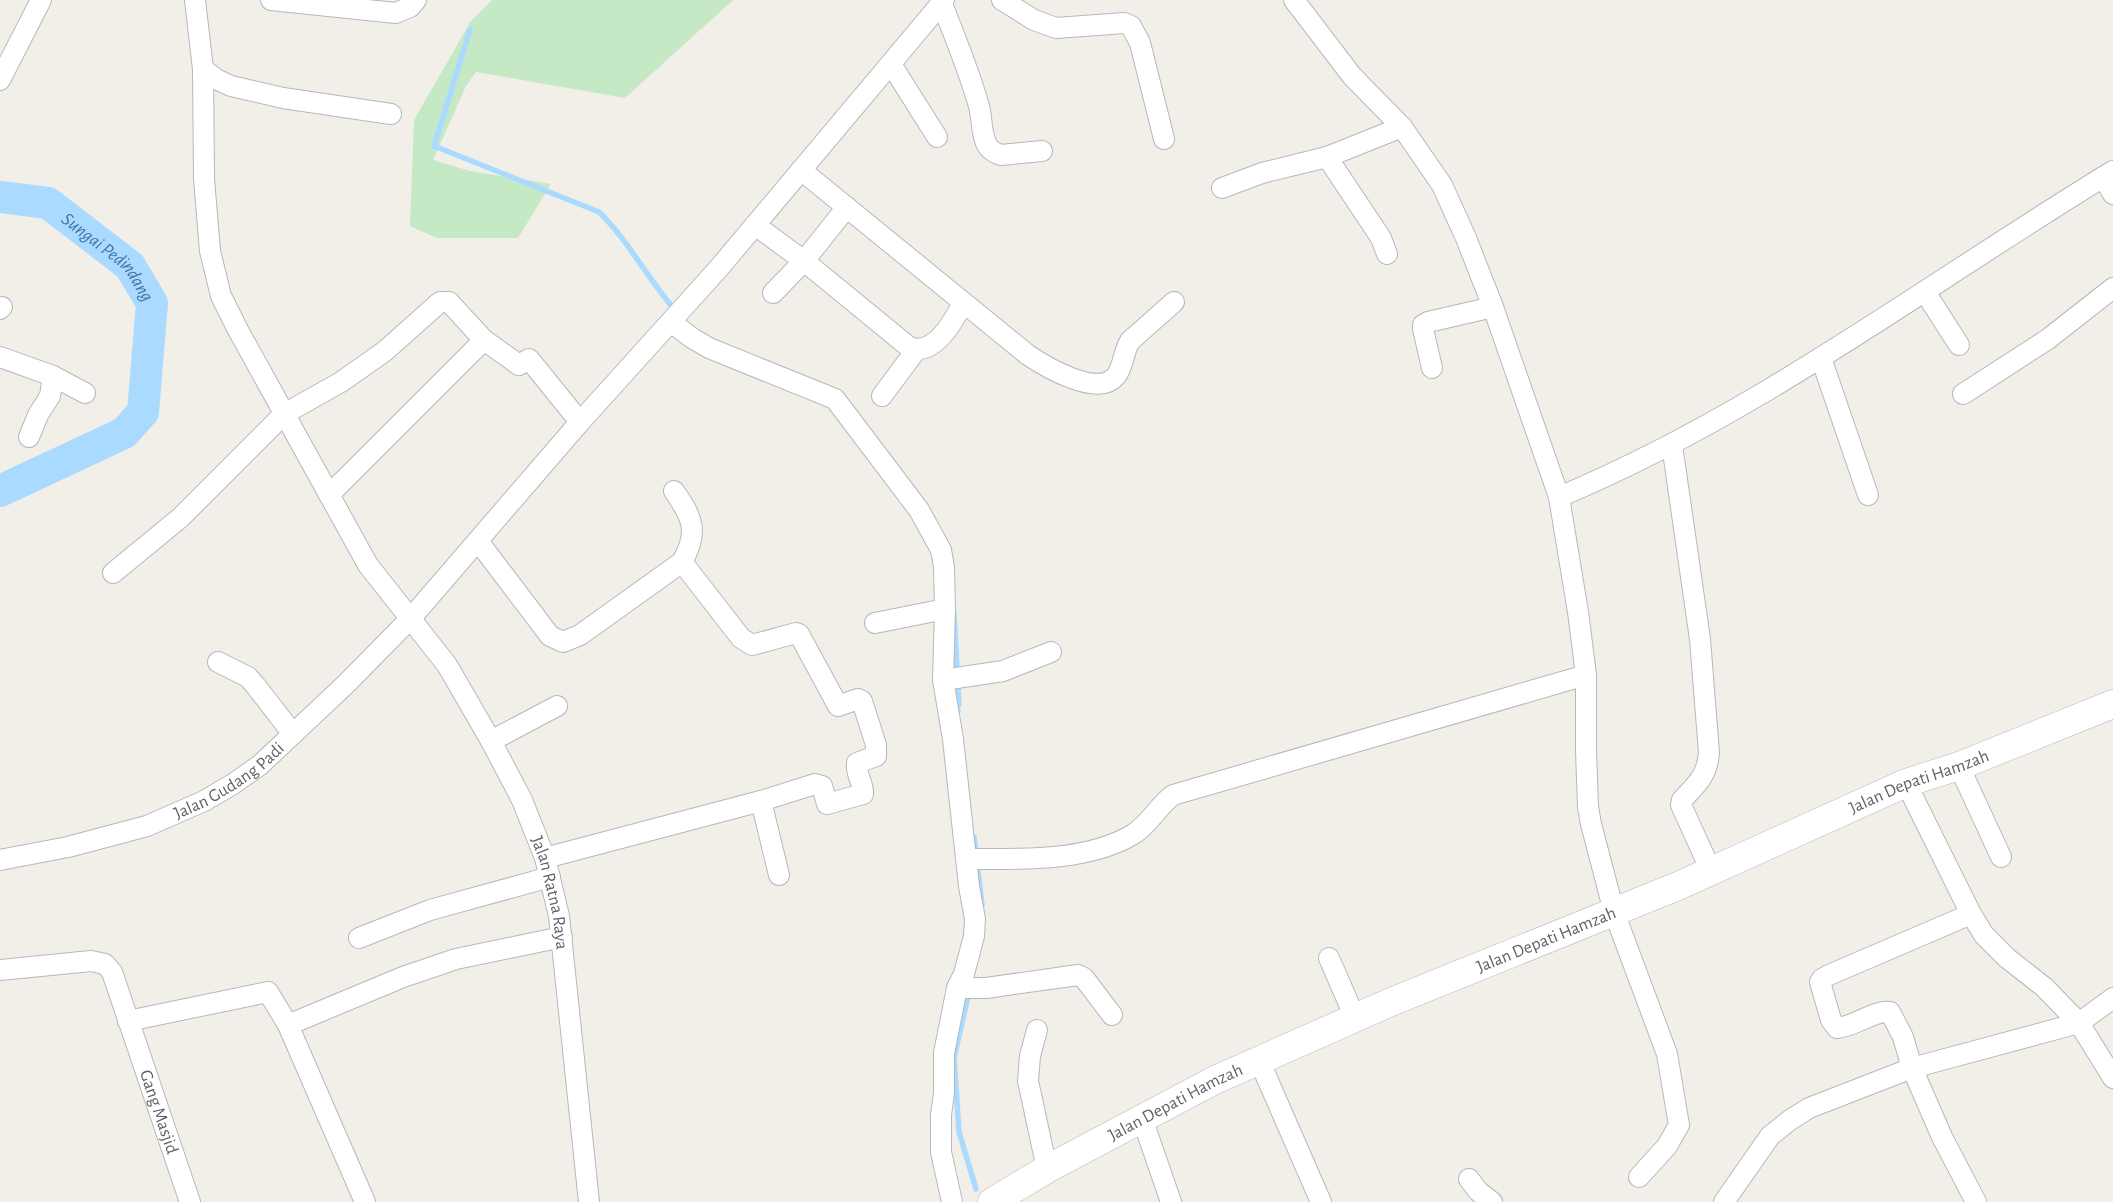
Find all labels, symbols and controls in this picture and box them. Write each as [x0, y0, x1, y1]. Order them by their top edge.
water label: Sungai Pedindang [58, 209, 157, 305]
street label: Jalan Gudang Padi [172, 739, 288, 823]
street label: Jalan Depati Hamzah [1846, 747, 1992, 818]
street label: Jalan Ratna Raya [527, 834, 570, 950]
street label: Jalan Depati Hamzah [1474, 904, 1619, 976]
street label: Jalan Depati Hamzah [1106, 1061, 1246, 1145]
street label: Gang Masjid [136, 1068, 181, 1156]

